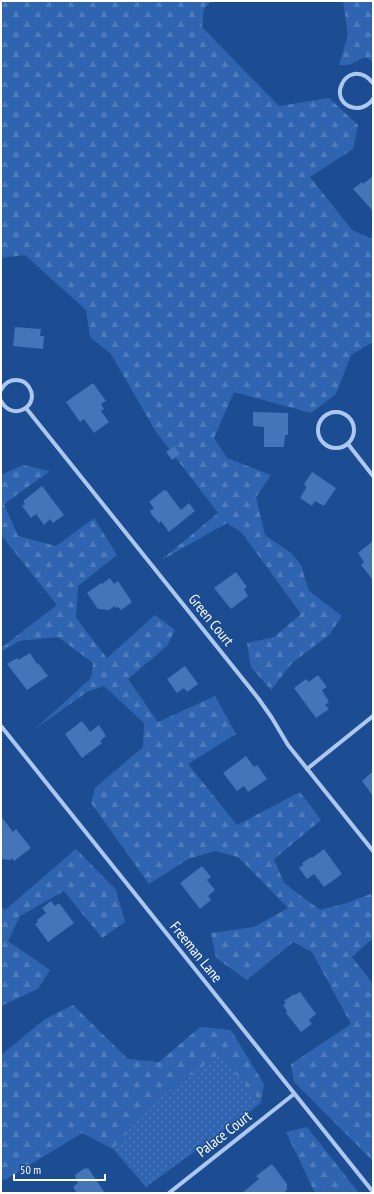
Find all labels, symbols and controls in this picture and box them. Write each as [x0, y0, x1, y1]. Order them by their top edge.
street label: Green Court [185, 590, 238, 650]
street label: Freeman Lane [166, 917, 227, 986]
street label: Palace Court [192, 1106, 255, 1161]
scale bar [14, 1156, 105, 1182]
text: 50 m [20, 1162, 41, 1177]

